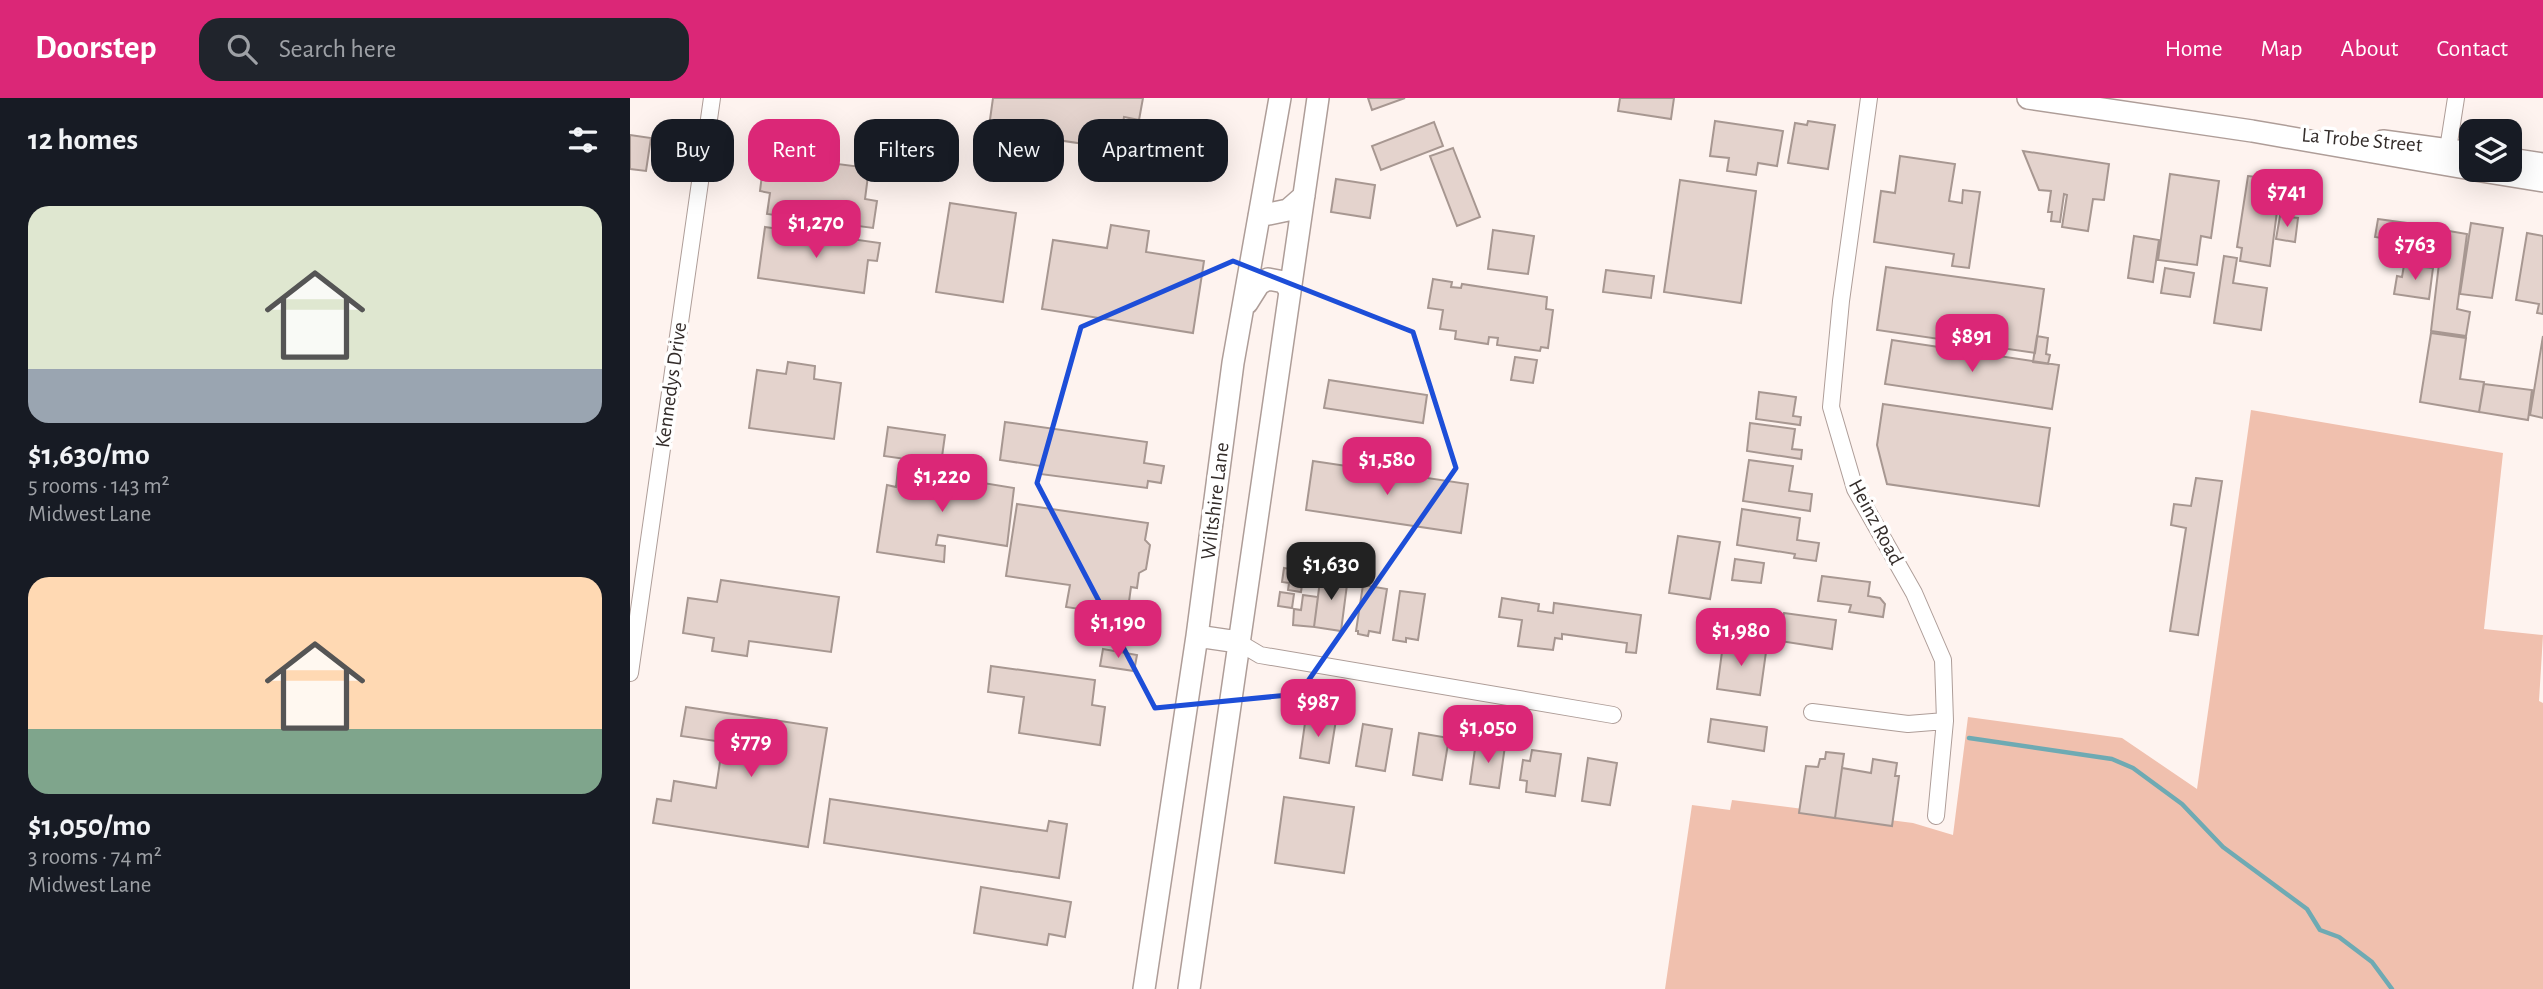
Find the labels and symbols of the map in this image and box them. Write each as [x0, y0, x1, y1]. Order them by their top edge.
street label: La Trobe Street [2301, 124, 2424, 156]
pin: $741 [2246, 170, 2328, 229]
pin: $1,270 [759, 200, 873, 260]
pin: $763 [2374, 222, 2456, 282]
pin: $891 [1931, 314, 2013, 374]
street label: Kennedys Drive [652, 321, 690, 449]
pin: $1,580 [1330, 438, 1444, 497]
street label: Wiltshire Lane [1197, 441, 1233, 561]
pin: $1,220 [885, 454, 999, 514]
street label: Heinz Road [1845, 476, 1907, 568]
pin: $1,630 [1274, 542, 1388, 602]
pin: $1,190 [1061, 601, 1175, 660]
pin: $1,980 [1684, 608, 1798, 668]
pin: $987 [1277, 680, 1359, 739]
pin: $1,050 [1431, 706, 1545, 765]
pin: $779 [710, 720, 792, 779]

